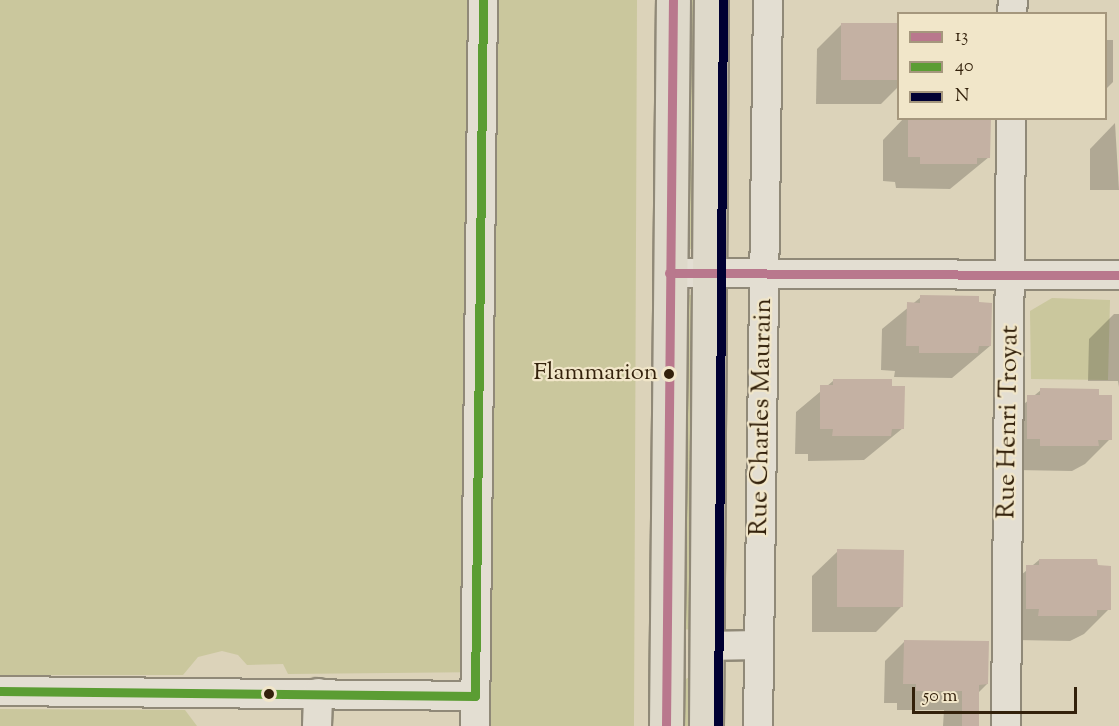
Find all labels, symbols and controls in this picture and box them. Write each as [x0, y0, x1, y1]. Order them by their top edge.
legend [897, 12, 1107, 120]
text: 13 [955, 24, 968, 50]
text: 40 [955, 54, 973, 80]
text: N [955, 84, 969, 110]
street label: Rue Charles Maurain [744, 298, 780, 536]
street label: Rue Henri Troyat [992, 325, 1026, 519]
place label: Flammarion [534, 360, 658, 388]
marker: Flammarion [663, 368, 675, 380]
scale bar [915, 675, 1080, 713]
text: 50 m [923, 684, 957, 710]
unlabelled marker [263, 688, 275, 700]

